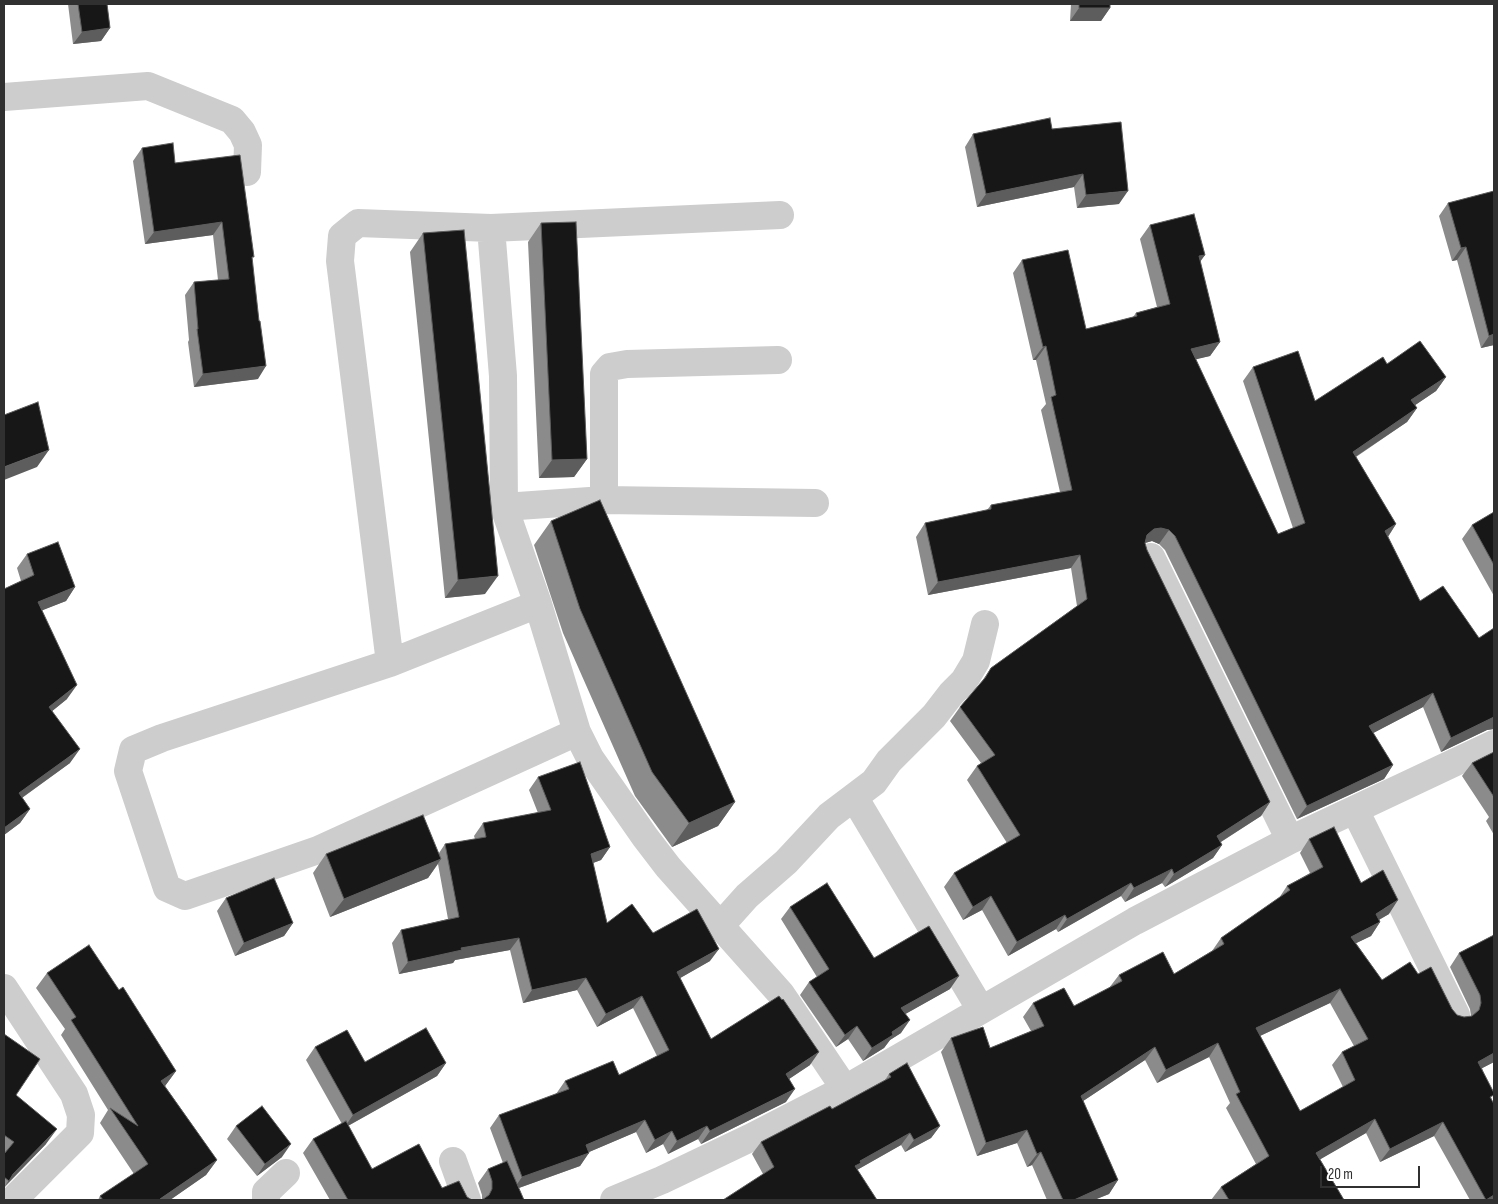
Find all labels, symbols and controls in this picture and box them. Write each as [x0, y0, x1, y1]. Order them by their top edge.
scale bar [1323, 1156, 1423, 1188]
text: 20 m [1328, 1165, 1353, 1184]

